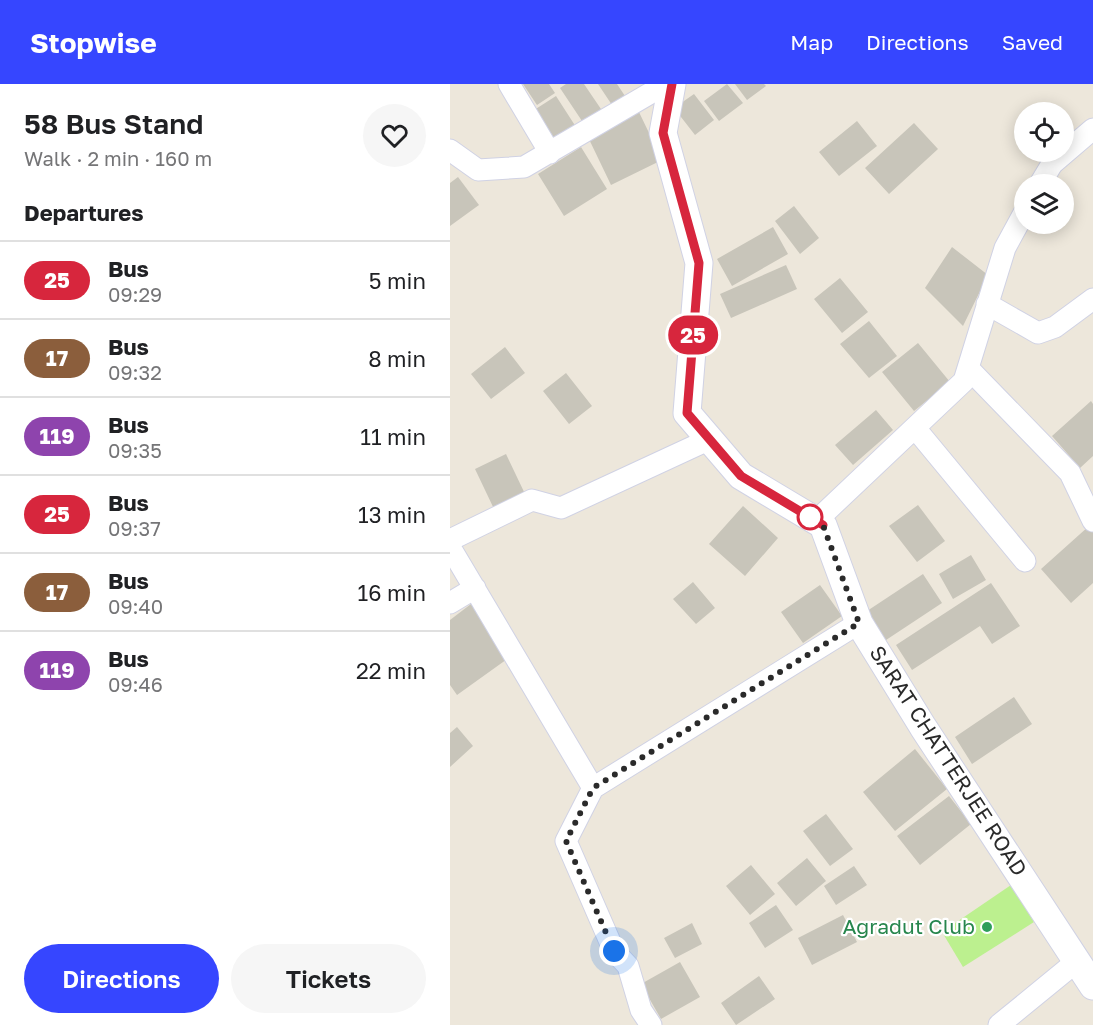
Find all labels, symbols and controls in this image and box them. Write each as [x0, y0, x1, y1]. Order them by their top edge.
text: Stopwise [30, 26, 157, 59]
text: Map [790, 29, 833, 55]
text: Directions [866, 29, 969, 55]
text: Saved [1002, 29, 1063, 55]
map controls [1014, 102, 1074, 234]
button: locate [1014, 102, 1074, 162]
button: heart [363, 104, 426, 167]
text: 58 Bus Stand [24, 107, 203, 140]
text: Walk · 2 min · 160 m [24, 146, 212, 170]
button: layers [1014, 174, 1074, 234]
text: Departures [24, 199, 143, 226]
text: Bus [108, 255, 149, 282]
text: 25 [44, 267, 70, 293]
text: 5 min [369, 267, 426, 294]
text: 09:29 [108, 282, 162, 306]
line badge: 25 [666, 316, 720, 354]
text: 25 [680, 322, 706, 348]
text: Bus [108, 333, 149, 360]
text: 17 [46, 345, 68, 371]
text: 8 min [368, 345, 426, 372]
text: 09:32 [108, 360, 162, 384]
text: Bus [108, 411, 149, 438]
text: 119 [40, 423, 74, 449]
text: 11 min [360, 423, 426, 450]
text: 09:35 [108, 438, 162, 462]
text: Bus [108, 489, 149, 516]
text: 25 [44, 501, 70, 527]
text: 13 min [358, 501, 426, 528]
unlabelled marker [797, 504, 823, 530]
text: 09:37 [108, 516, 161, 540]
text: Bus [108, 567, 149, 594]
text: 17 [46, 579, 68, 605]
text: 16 min [358, 579, 426, 606]
text: 09:40 [108, 594, 163, 618]
street label: SARAT CHATTERJEE ROAD [865, 640, 1033, 880]
text: Bus [108, 645, 149, 672]
text: 119 [40, 657, 74, 683]
text: 22 min [356, 657, 426, 684]
text: 09:46 [108, 672, 163, 696]
place label: Agradut Club [842, 913, 975, 939]
marker: Agradut Club [980, 920, 994, 934]
your location [599, 936, 629, 966]
button: Directions [24, 944, 219, 1013]
button: Tickets [231, 944, 426, 1013]

